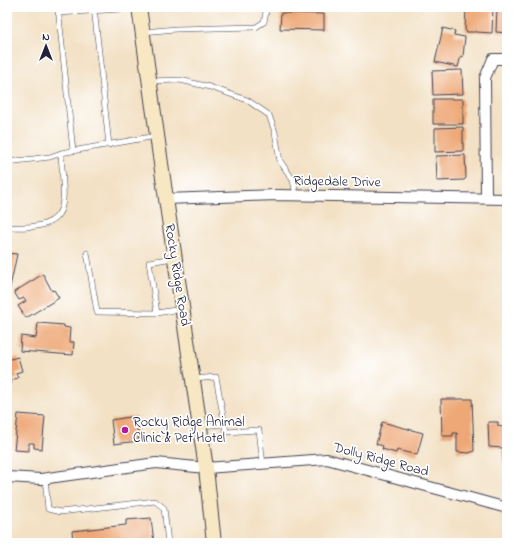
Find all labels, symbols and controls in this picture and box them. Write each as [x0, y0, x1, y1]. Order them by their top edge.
north arrow [26, 26, 66, 66]
text: N [42, 29, 50, 45]
street label: Ridgedale Drive [293, 171, 382, 194]
street label: Rocky Ridge Road [158, 222, 195, 328]
place label: Rocky Ridge Animal Clinic & Pet Hotel [133, 412, 245, 449]
marker: Rocky Ridge Animal Clinic & Pet Hotel [120, 425, 130, 435]
street label: Dolly Ridge Road [330, 437, 431, 484]

